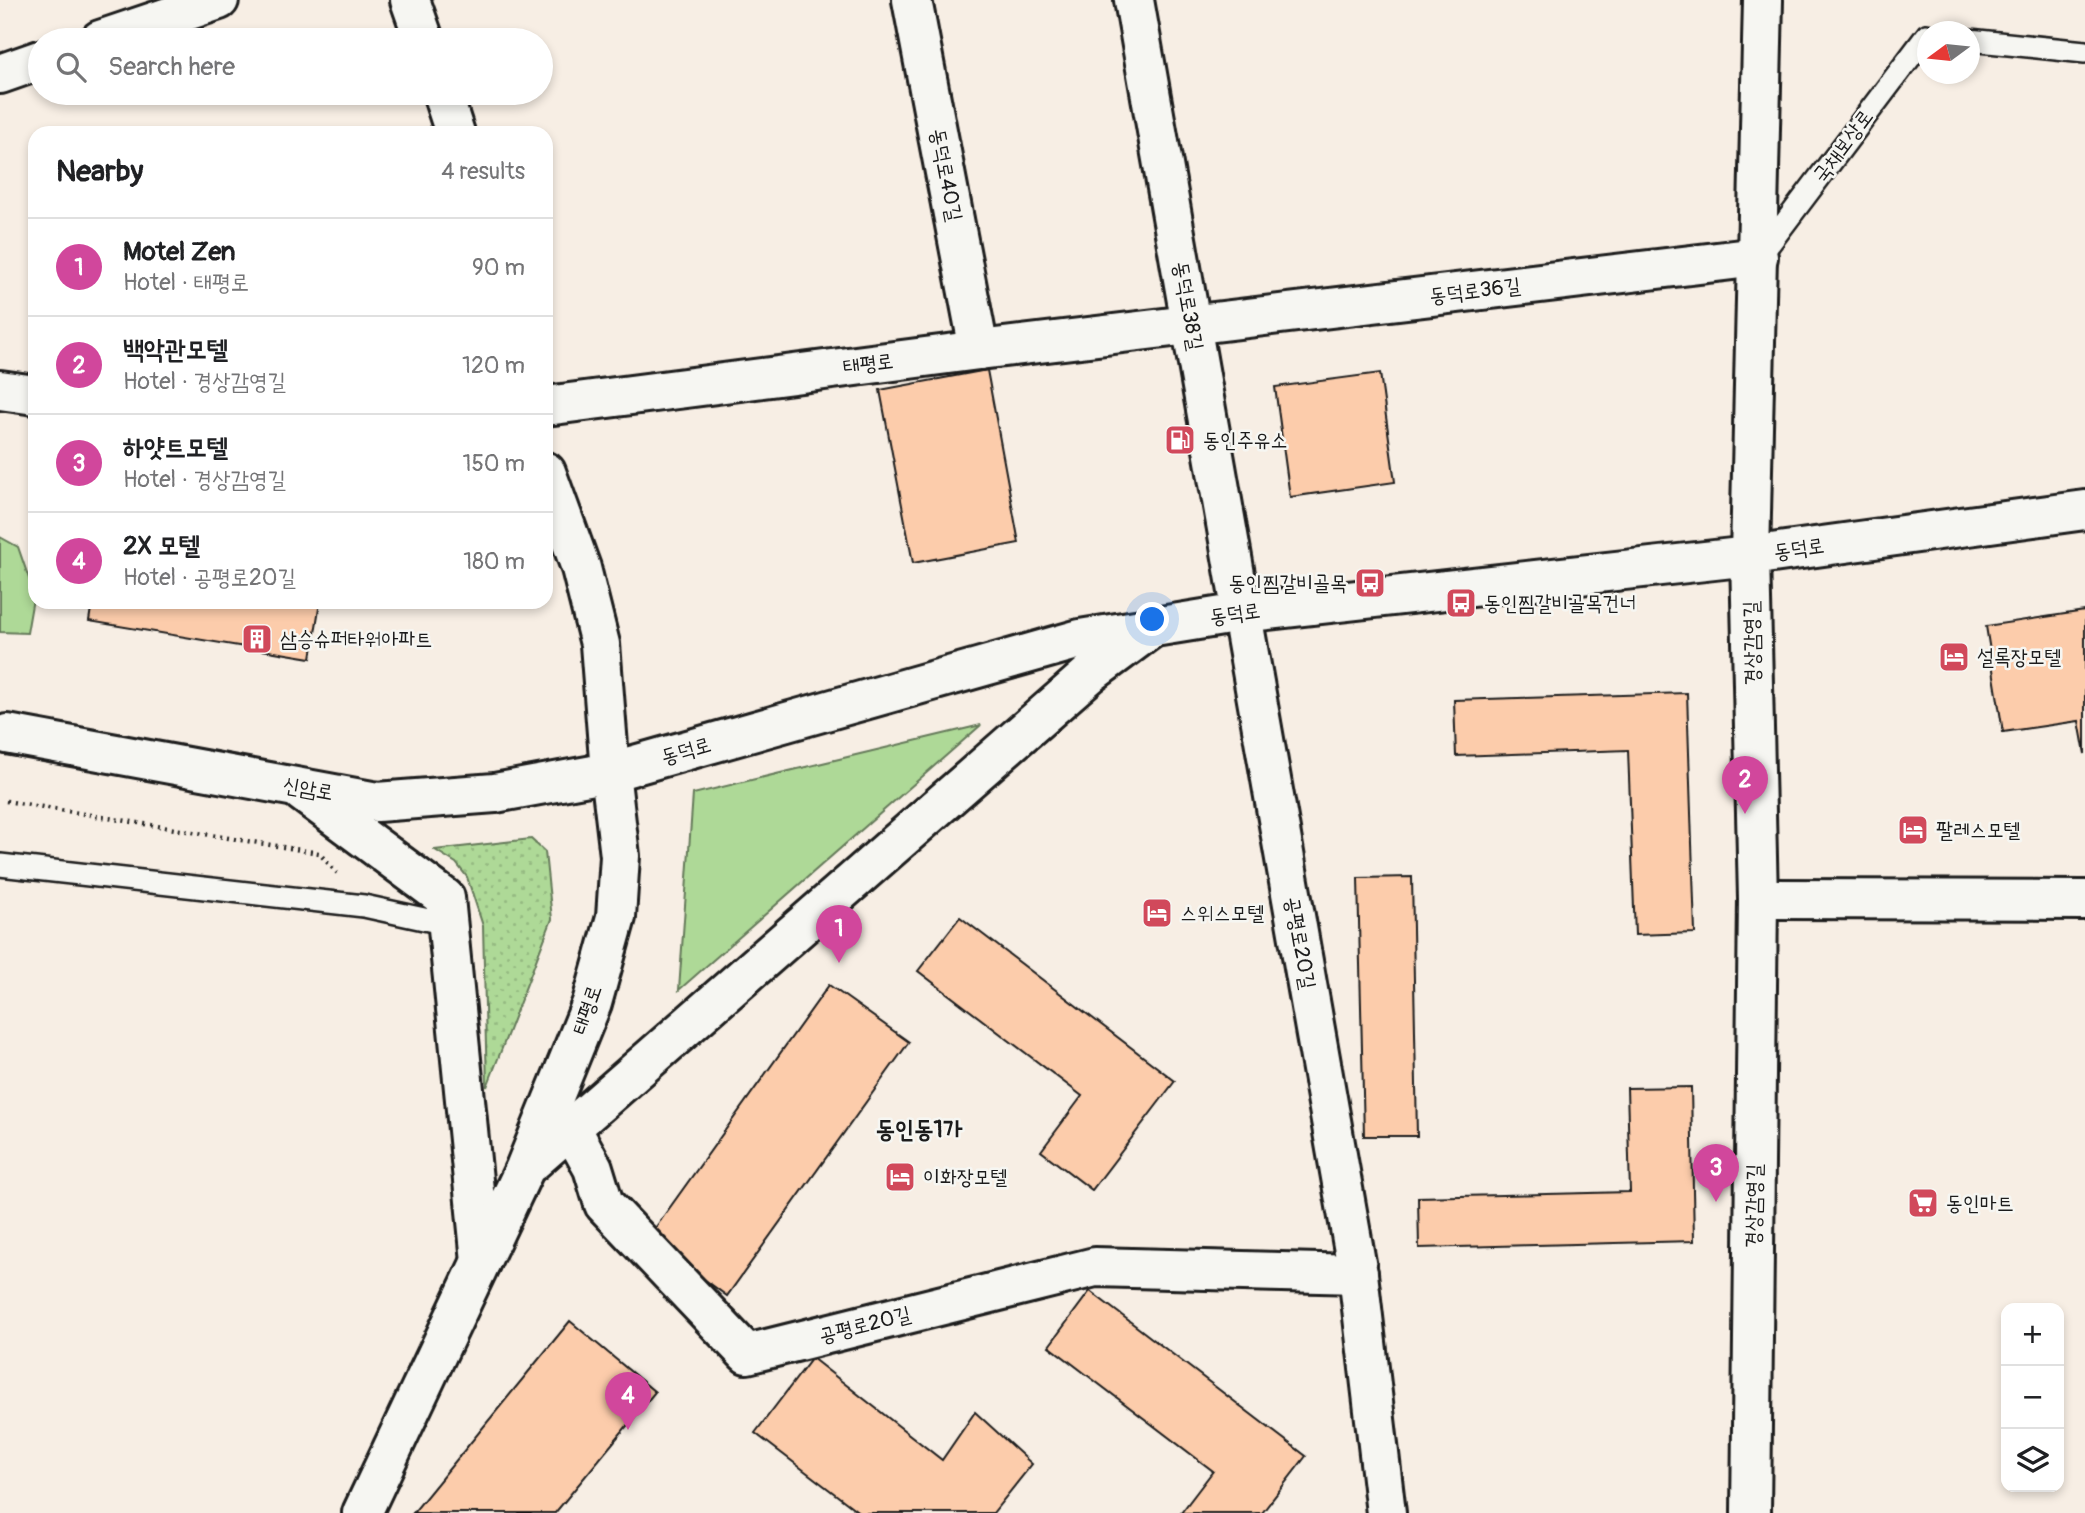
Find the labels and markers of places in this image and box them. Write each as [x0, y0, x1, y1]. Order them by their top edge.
fuel station icon: 동인주유소 [1163, 423, 1197, 457]
place label: 동인주유소 [1203, 427, 1288, 454]
bus stop icon: 동인찜갈비골목 [1353, 566, 1387, 600]
place label: 동인찜갈비골목 [1229, 570, 1347, 597]
bus stop icon: 동인찜갈비골목건너 [1444, 586, 1478, 620]
place label: 동인찜갈비골목건너 [1484, 590, 1636, 617]
building icon: 삼승슈퍼타워아파트 [240, 622, 274, 656]
place label: 삼승슈퍼타워아파트 [280, 626, 432, 653]
hotel icon: 설록장모텔 [1937, 640, 1971, 674]
place label: 설록장모텔 [1977, 644, 2062, 671]
pin: 2 [1722, 756, 1768, 814]
hotel icon: 팔레스모텔 [1896, 813, 1930, 847]
place label: 팔레스모텔 [1936, 817, 2021, 844]
hotel icon: 스위스모텔 [1140, 896, 1174, 930]
place label: 스위스모텔 [1180, 900, 1265, 927]
pin: 1 [816, 905, 862, 963]
pin: 3 [1693, 1144, 1739, 1202]
hotel icon: 이화장모텔 [883, 1160, 917, 1194]
place label: 이화장모텔 [923, 1164, 1008, 1191]
supermarket icon: 동인마트 [1906, 1186, 1940, 1220]
place label: 동인마트 [1946, 1190, 2014, 1217]
pin: 4 [605, 1372, 651, 1430]

